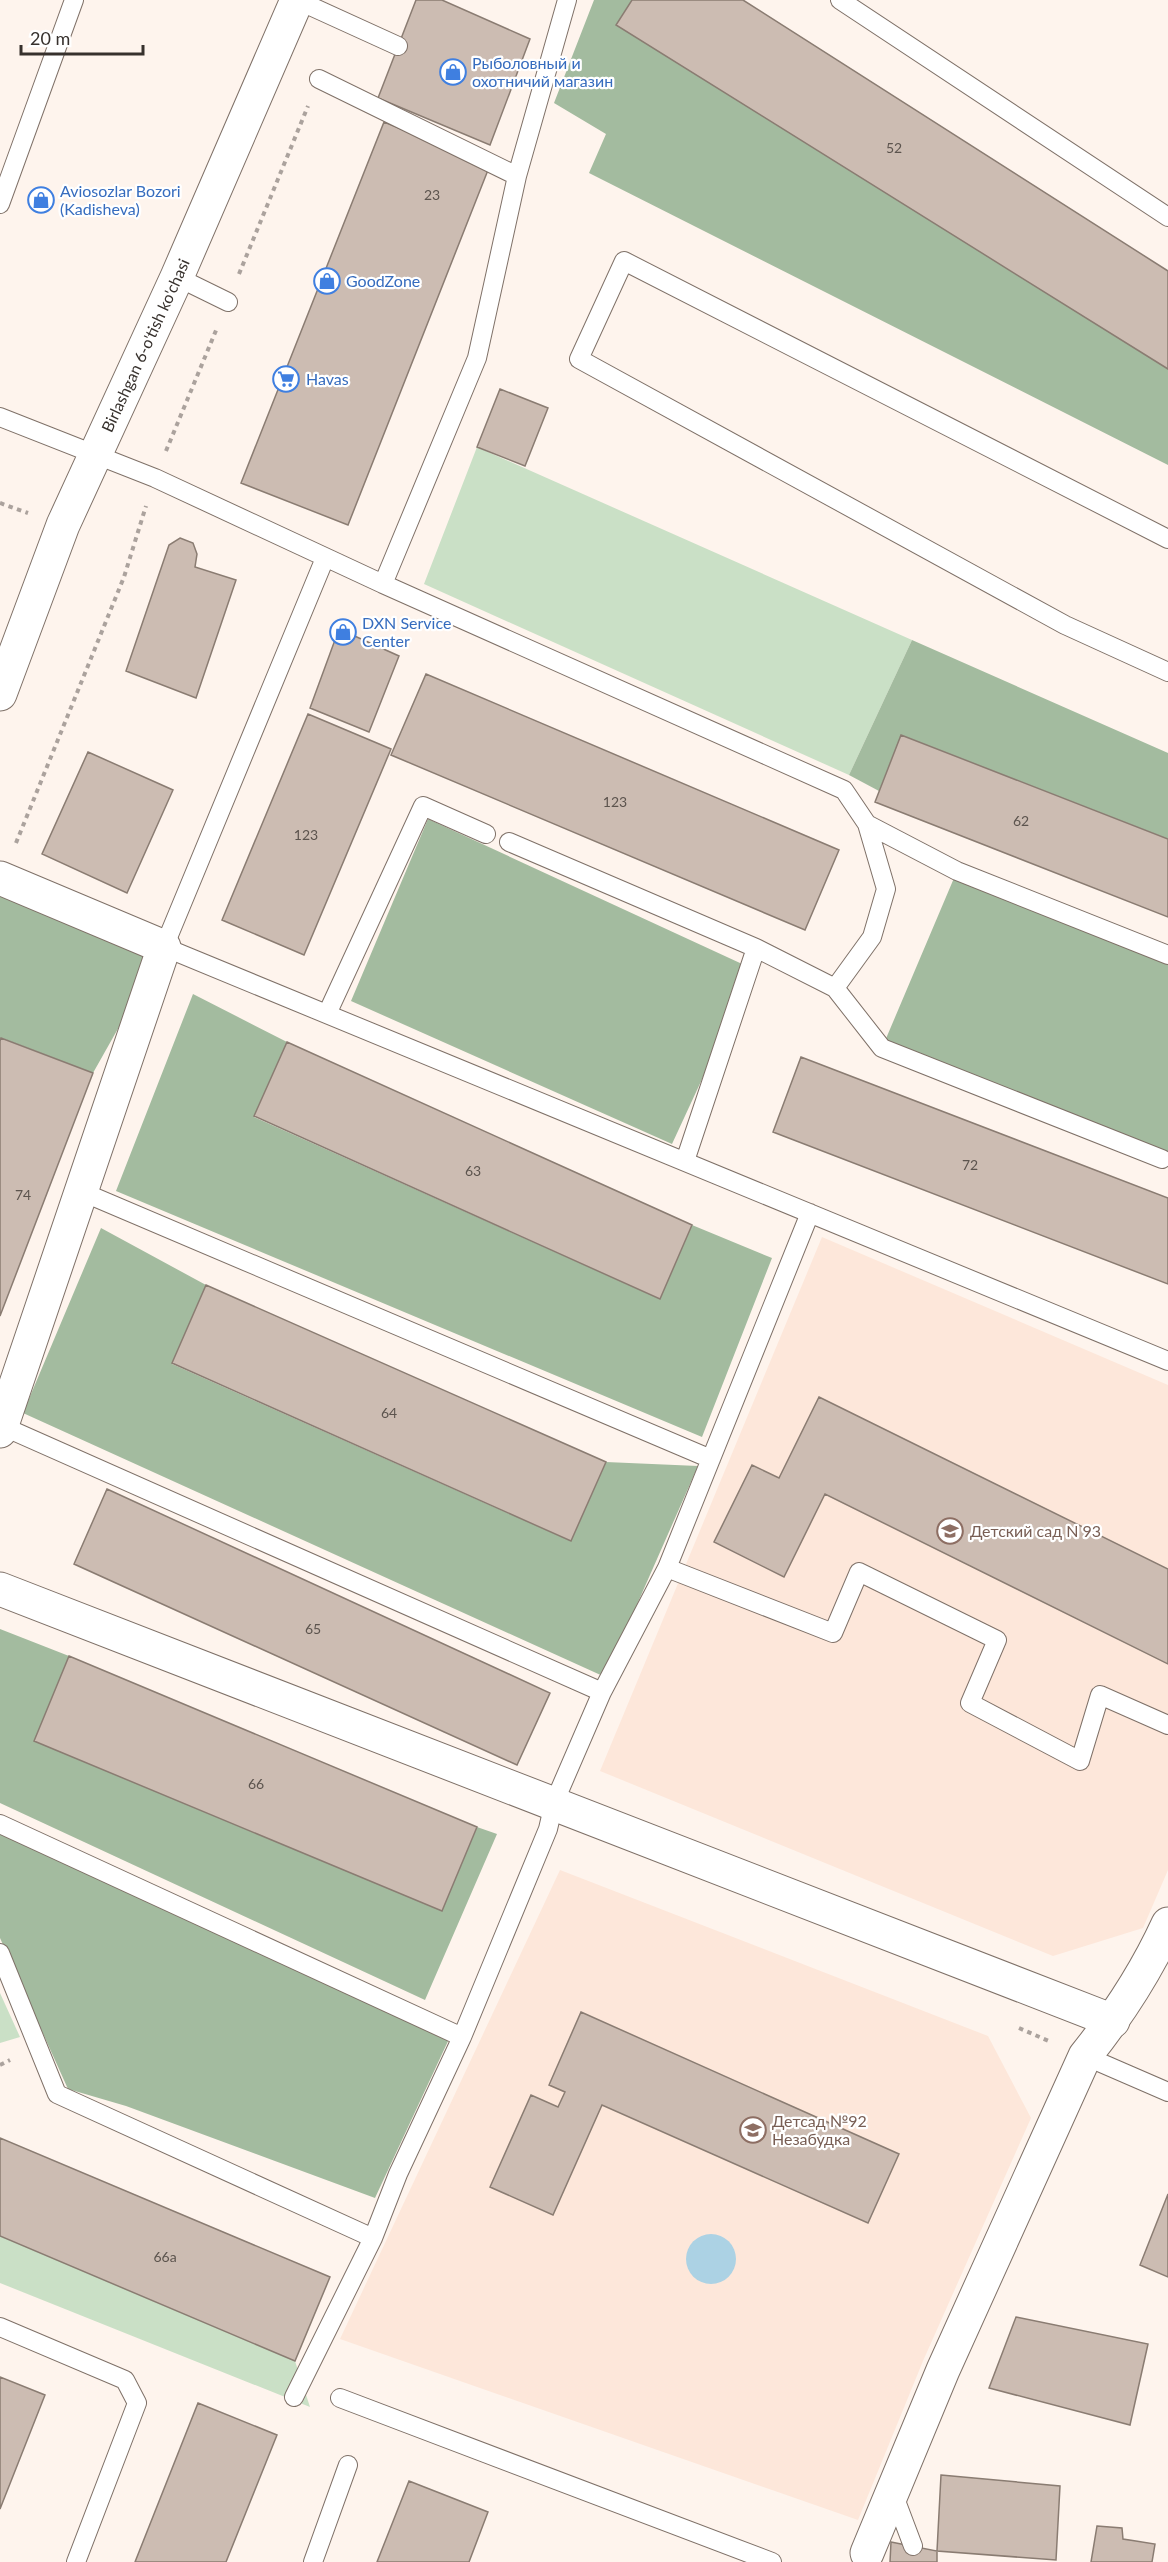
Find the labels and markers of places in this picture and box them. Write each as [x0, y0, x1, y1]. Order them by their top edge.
place label: Рыболовный и охотничий магазин [472, 53, 613, 90]
shop icon: Рыболовный и охотничий магазин [438, 57, 468, 87]
place label: Aviosozlar Bozori (Kadisheva) [60, 181, 181, 218]
shop icon: Aviosozlar Bozori (Kadisheva) [26, 185, 56, 215]
shop icon: GoodZone [312, 266, 342, 296]
place label: GoodZone [346, 271, 420, 290]
supermarket icon: Havas [271, 364, 301, 394]
place label: Havas [306, 369, 349, 388]
place label: DXN Service Center [362, 613, 451, 650]
shop icon: DXN Service Center [328, 617, 358, 647]
school or university icon: Детский сад N 93 [935, 1516, 965, 1546]
place label: Детский сад N 93 [970, 1521, 1101, 1540]
place label: Детсад №92 Незабудка [772, 2111, 867, 2148]
school or university icon: Детсад №92 Незабудка [738, 2115, 768, 2145]

